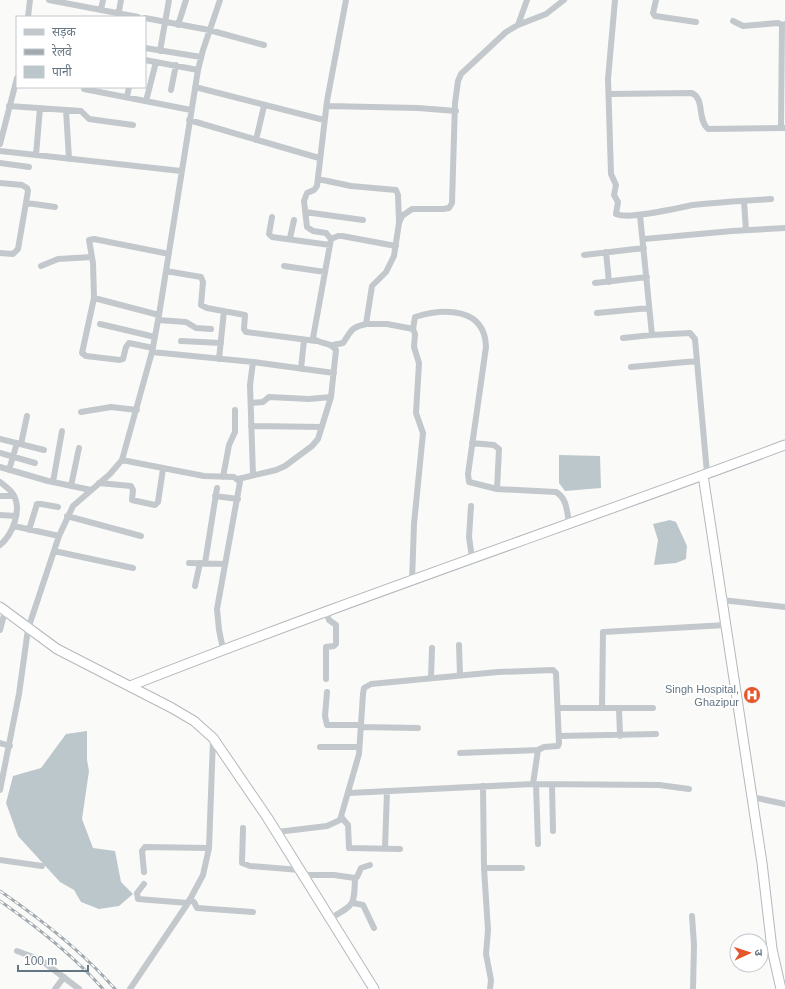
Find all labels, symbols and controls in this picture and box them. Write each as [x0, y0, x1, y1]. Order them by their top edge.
legend [16, 16, 146, 88]
text: सड़क [52, 25, 77, 39]
text: रेलवे [52, 44, 72, 59]
text: पानी [52, 64, 73, 79]
place label: Singh Hospital, Ghazipur [665, 683, 739, 708]
hospital icon: Singh Hospital, Ghazipur [742, 685, 762, 705]
north arrow [729, 933, 769, 973]
scale bar [18, 947, 88, 973]
text: उ [753, 949, 765, 957]
text: 100 m [24, 954, 57, 968]

